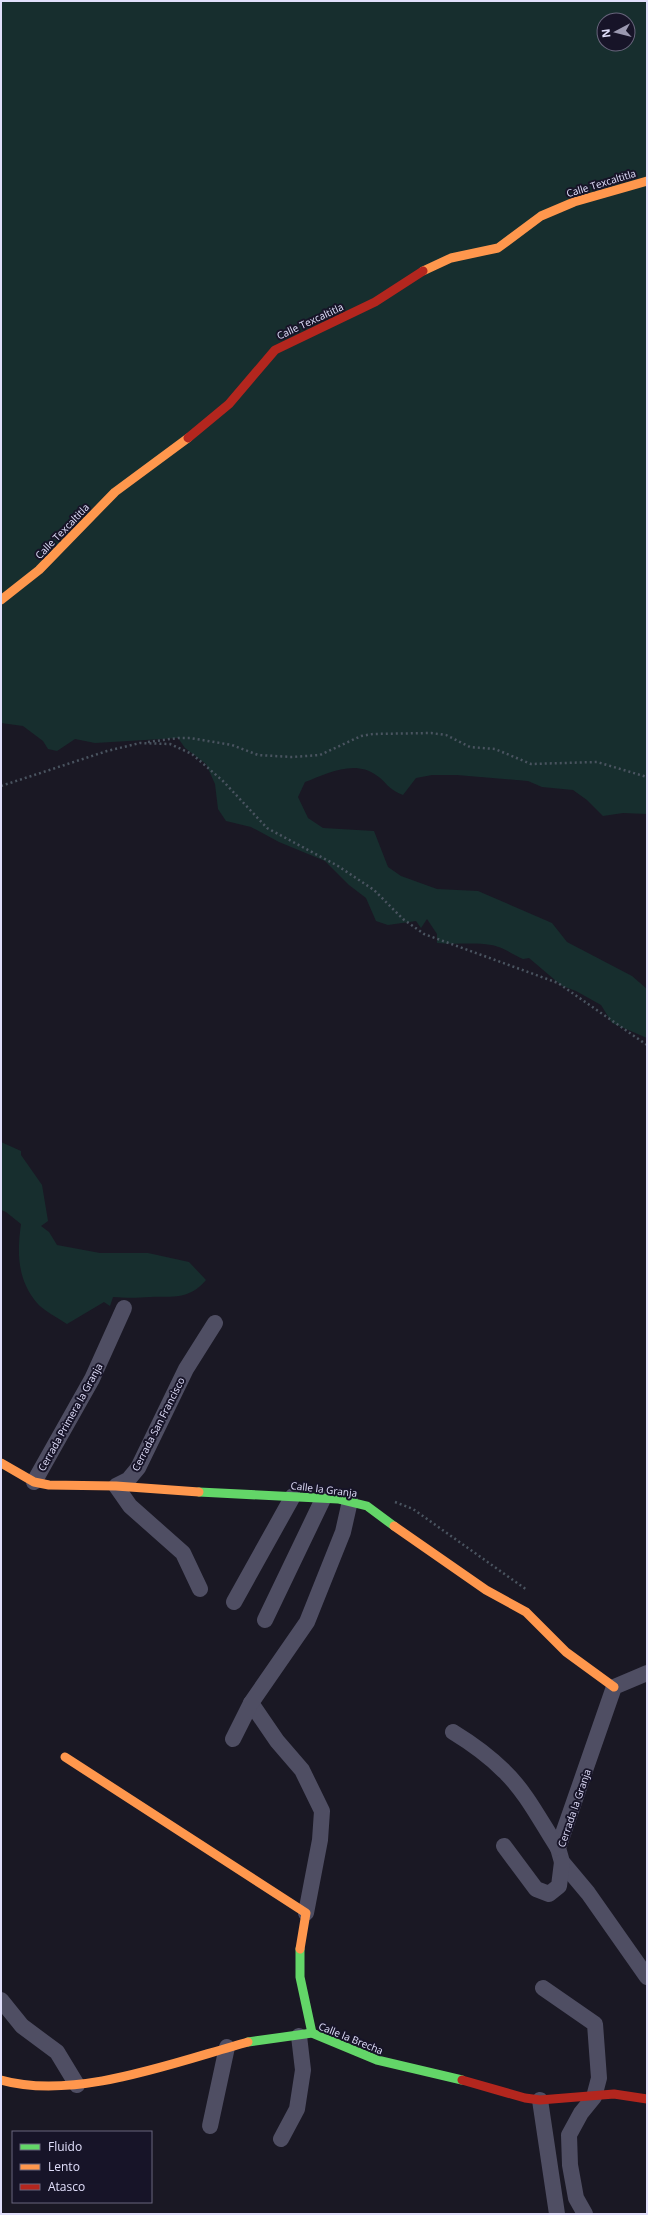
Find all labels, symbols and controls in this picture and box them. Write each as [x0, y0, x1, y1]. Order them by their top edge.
north arrow [596, 12, 636, 52]
text: N [598, 28, 614, 39]
street label: Calle Texcaltitla [564, 166, 638, 200]
street label: Calle Texcaltitla [274, 299, 346, 343]
street label: Calle Texcaltitla [32, 500, 92, 562]
street label: Cerrada Primera la Granja [34, 1360, 106, 1474]
street label: Cerrada San Francisco [128, 1375, 188, 1473]
street label: Calle la Granja [290, 1478, 358, 1500]
street label: Cerrada la Granja [554, 1767, 594, 1849]
street label: Calle la Brecha [317, 2019, 385, 2057]
legend [12, 2131, 152, 2203]
text: Fluido [48, 2138, 82, 2155]
text: Lento [48, 2158, 80, 2175]
text: Atasco [48, 2178, 85, 2195]

